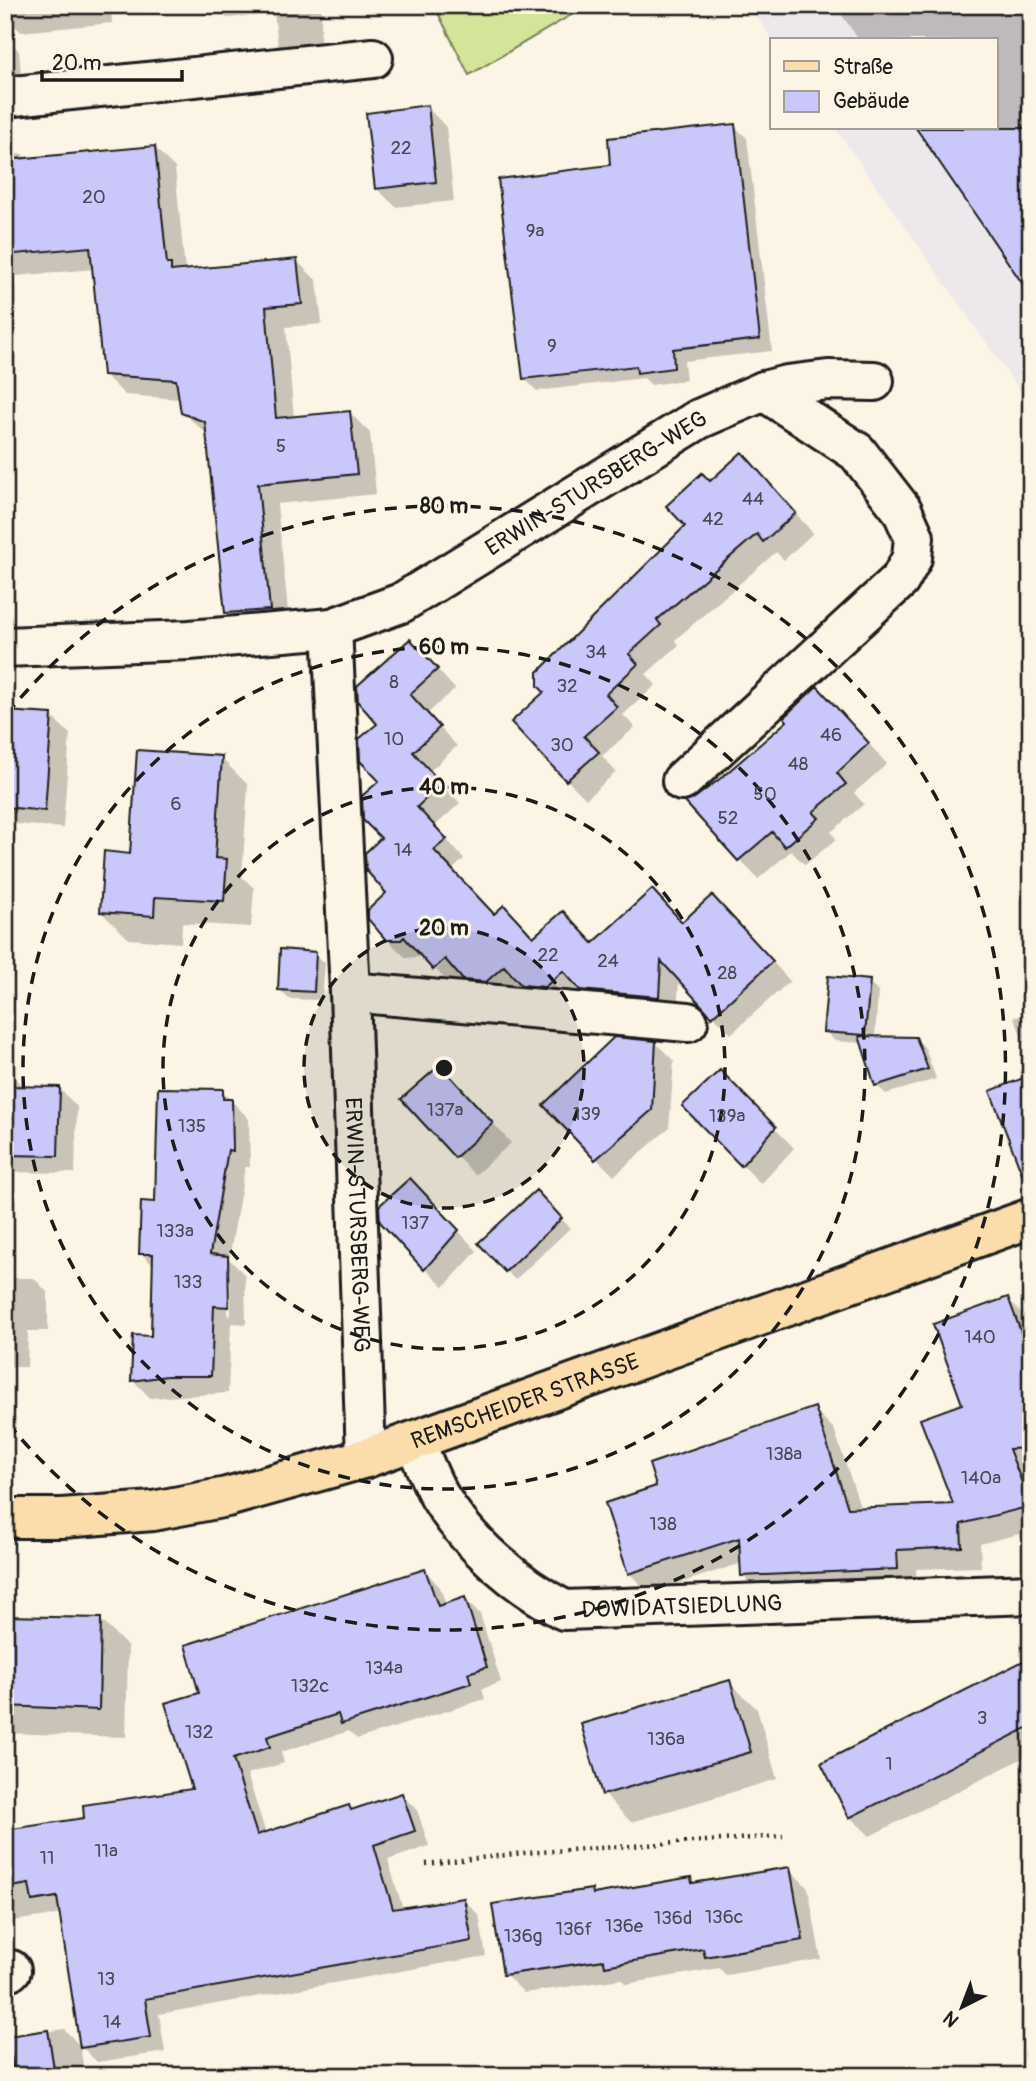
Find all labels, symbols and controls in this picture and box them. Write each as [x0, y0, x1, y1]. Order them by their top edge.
scale bar [42, 38, 182, 82]
legend [770, 38, 998, 130]
text: 20 m [52, 50, 101, 77]
text: Straße [833, 54, 893, 81]
text: Gebäude [833, 88, 910, 115]
house number: 22 [390, 136, 412, 160]
house number: 20 [82, 185, 106, 209]
house number: 9a [526, 219, 544, 243]
house number: 9 [547, 334, 557, 358]
street label: ERWIN-STURSBERG-WEG [480, 404, 712, 563]
house number: 5 [276, 434, 286, 458]
house number: 44 [742, 487, 764, 511]
text: 80 m [420, 493, 468, 520]
house number: 42 [702, 507, 724, 531]
text: 60 m [419, 634, 469, 661]
house number: 34 [585, 640, 607, 664]
house number: 8 [389, 670, 399, 694]
house number: 32 [556, 674, 578, 698]
house number: 46 [820, 723, 842, 747]
house number: 10 [384, 727, 404, 751]
house number: 30 [550, 733, 574, 757]
house number: 48 [788, 752, 808, 776]
text: 40 m [419, 774, 469, 801]
house number: 50 [753, 782, 777, 806]
house number: 6 [170, 792, 182, 816]
house number: 52 [718, 806, 738, 830]
house number: 14 [394, 838, 412, 862]
text: 20 m [419, 915, 469, 942]
house number: 22 [537, 943, 559, 967]
house number: 24 [597, 949, 619, 973]
house number: 28 [717, 961, 737, 985]
centre of rings [432, 1056, 456, 1080]
street label: ERWIN-STURSBERG-WEG [339, 1097, 376, 1353]
house number: 137a [427, 1098, 464, 1122]
house number: 139 [573, 1102, 601, 1126]
house number: 139a [709, 1104, 745, 1128]
house number: 135 [178, 1114, 206, 1138]
house number: 137 [401, 1211, 429, 1235]
house number: 133a [156, 1219, 194, 1243]
house number: 133 [174, 1270, 202, 1294]
house number: 140 [964, 1325, 996, 1349]
street label: REMSCHEIDER STRASSE [407, 1347, 643, 1456]
house number: 138a [766, 1442, 802, 1466]
house number: 140a [961, 1466, 1001, 1490]
house number: 138 [649, 1512, 677, 1536]
street label: DOWIDATSIEDLUNG [581, 1589, 783, 1624]
house number: 134a [365, 1656, 403, 1680]
house number: 132c [291, 1674, 329, 1698]
house number: 3 [977, 1706, 987, 1730]
house number: 132 [185, 1720, 213, 1744]
house number: 136a [647, 1727, 685, 1751]
house number: 1 [885, 1752, 893, 1776]
house number: 11a [94, 1839, 118, 1863]
house number: 11 [40, 1846, 54, 1870]
house number: 136c [705, 1905, 744, 1929]
house number: 136d [654, 1906, 692, 1930]
house number: 136e [605, 1914, 644, 1938]
house number: 136f [556, 1917, 593, 1941]
house number: 136g [504, 1924, 542, 1948]
house number: 13 [97, 1967, 115, 1991]
north arrow [928, 1972, 998, 2042]
text: N [938, 2006, 964, 2032]
house number: 14 [103, 2010, 121, 2034]

